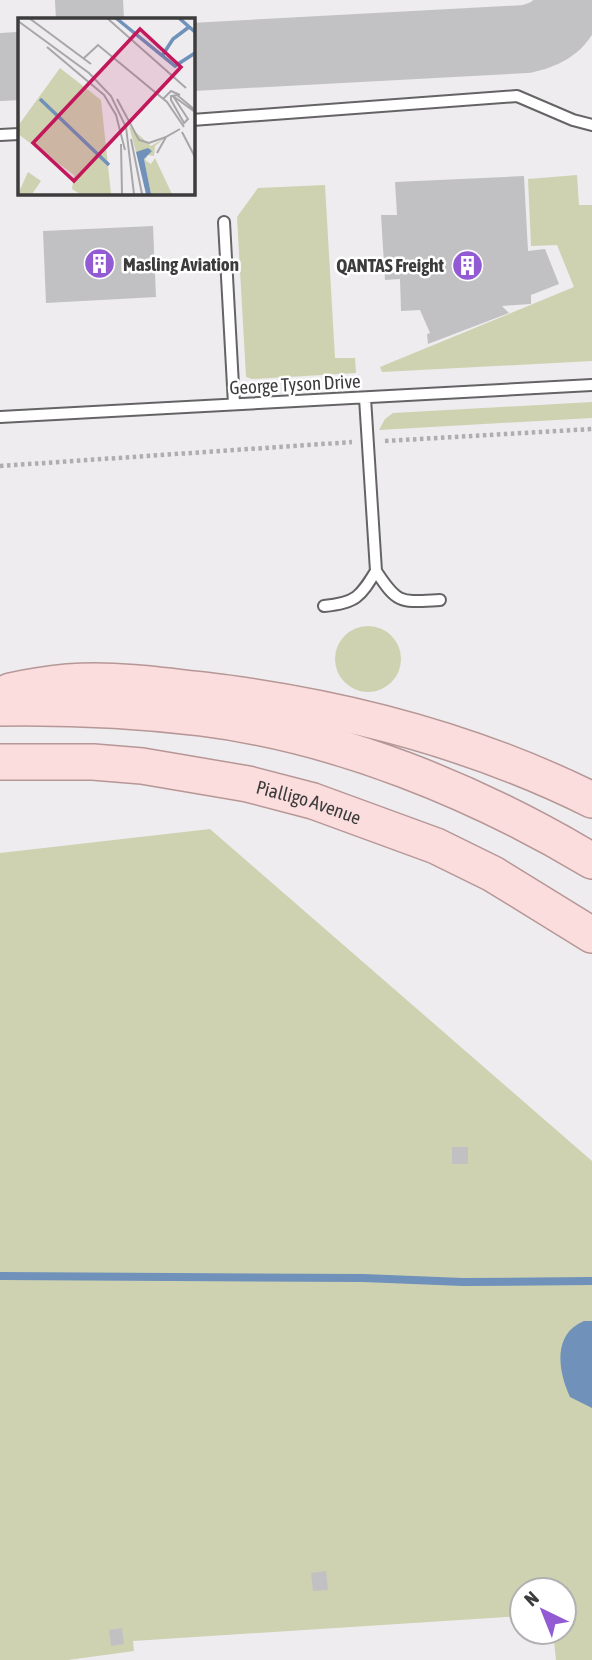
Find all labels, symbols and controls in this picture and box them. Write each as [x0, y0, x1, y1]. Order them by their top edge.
inset map [18, 18, 194, 194]
building icon: Masling Aviation [83, 247, 117, 281]
building icon: QANTAS Freight [450, 248, 484, 282]
place label: Masling Aviation [123, 253, 239, 275]
place label: QANTAS Freight [336, 254, 445, 276]
street label: George Tyson Drive [229, 370, 361, 398]
street label: Pialligo Avenue [254, 776, 364, 829]
north arrow [508, 1576, 578, 1646]
text: N [520, 1587, 543, 1610]

